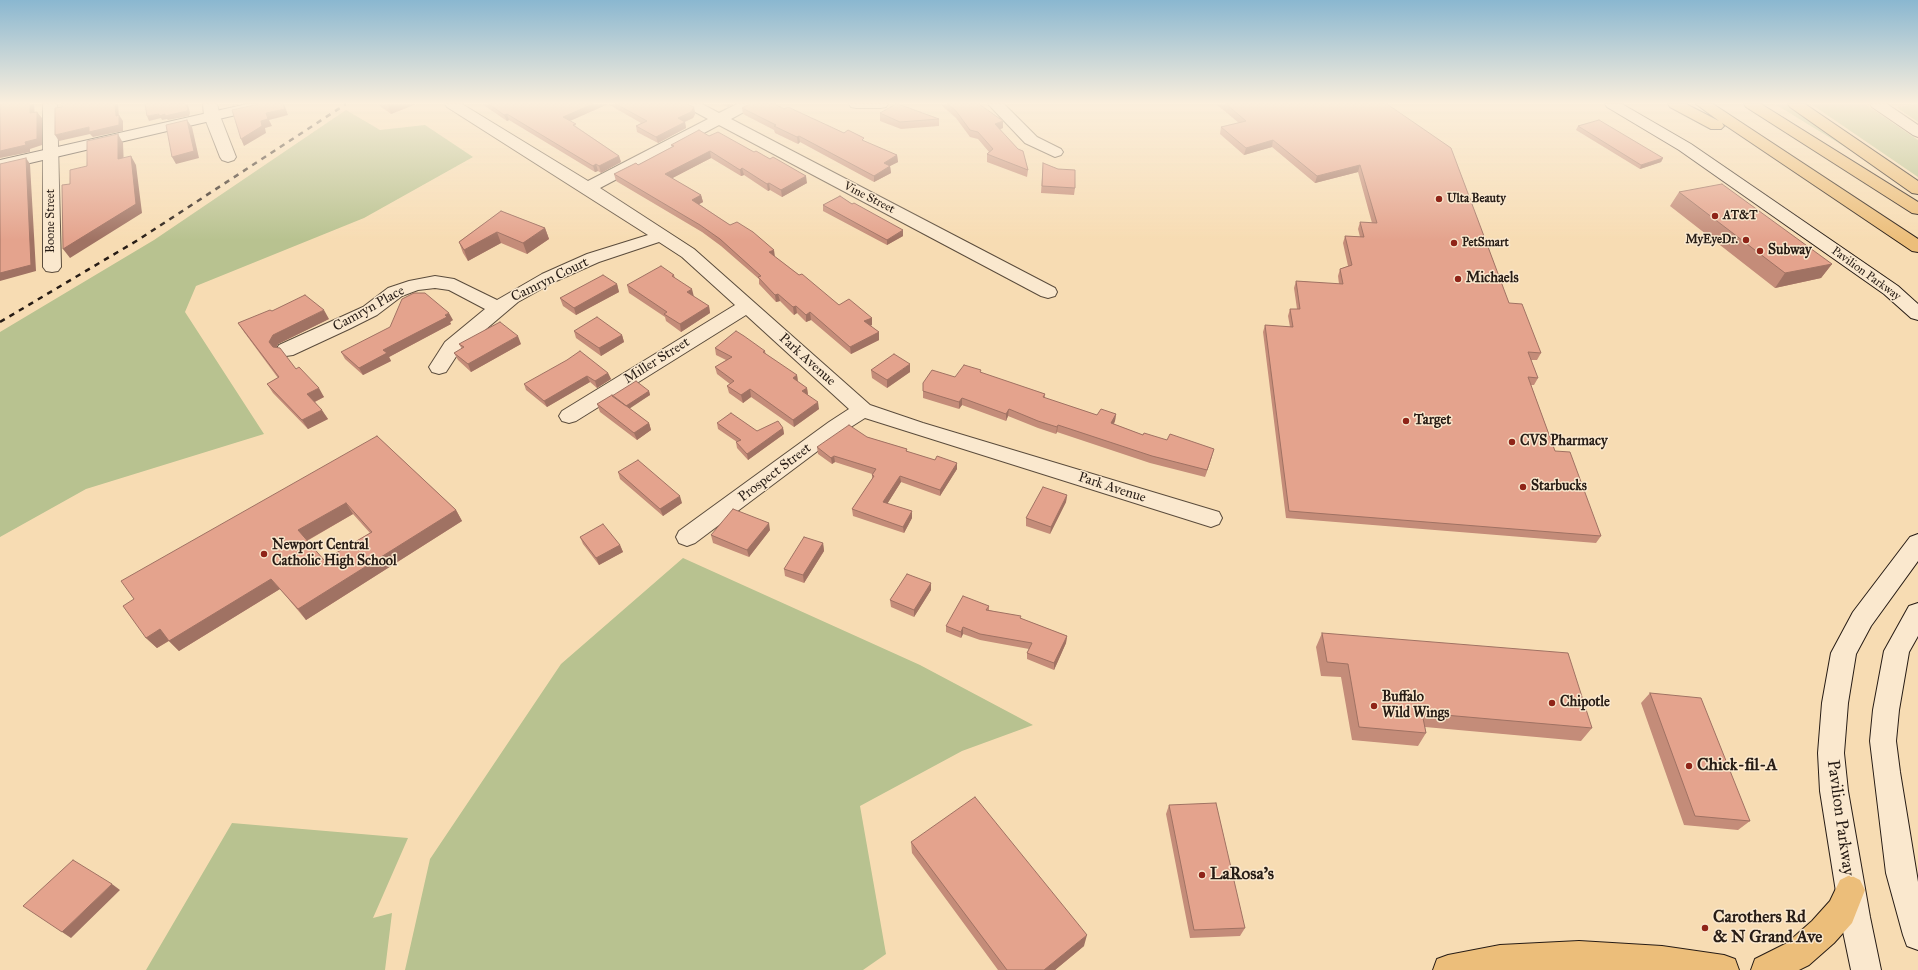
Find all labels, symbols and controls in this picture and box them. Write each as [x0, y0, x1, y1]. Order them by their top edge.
street label: Vine Street [841, 179, 897, 217]
street label: Boone Street [44, 189, 58, 253]
place label: Ulta Beauty [1447, 192, 1506, 206]
marker: Ulta Beauty [1434, 194, 1444, 204]
place label: AT&T [1723, 209, 1757, 223]
marker: AT&T [1710, 211, 1720, 221]
place label: MyEyeDr. [1686, 233, 1738, 247]
marker: MyEyeDr. [1741, 235, 1751, 245]
place label: PetSmart [1462, 236, 1509, 250]
marker: PetSmart [1449, 238, 1459, 248]
place label: Subway [1768, 243, 1812, 259]
street label: Pavilion Parkway [1828, 244, 1904, 304]
marker: Subway [1755, 246, 1765, 256]
street label: Camryn Court [509, 254, 591, 306]
place label: Michaels [1466, 271, 1519, 287]
marker: Michaels [1453, 274, 1463, 284]
street label: Camryn Place [330, 282, 408, 336]
street label: Park Avenue [775, 330, 839, 390]
street label: Miller Street [621, 334, 693, 388]
place label: Target [1414, 413, 1451, 429]
marker: Target [1401, 416, 1411, 426]
place label: CVS Pharmacy [1520, 434, 1607, 450]
marker: CVS Pharmacy [1507, 437, 1517, 447]
street label: Prospect Street [735, 440, 815, 506]
street label: Park Avenue [1076, 469, 1148, 507]
place label: Starbucks [1531, 479, 1587, 495]
marker: Starbucks [1518, 482, 1528, 492]
place label: Newport Central Catholic High School [272, 538, 397, 570]
marker: Newport Central Catholic High School [259, 549, 269, 559]
place label: Buffalo Wild Wings [1382, 690, 1449, 722]
place label: Chipotle [1560, 695, 1610, 711]
marker: Chipotle [1547, 698, 1557, 708]
marker: Buffalo Wild Wings [1369, 701, 1379, 711]
place label: Chick-fil-A [1697, 756, 1778, 776]
street label: Pavilion Parkway [1822, 759, 1858, 877]
marker: Chick-fil-A [1684, 761, 1694, 771]
place label: LaRosa's [1210, 865, 1274, 885]
marker: LaRosa's [1197, 870, 1207, 880]
place label: Carothers Rd & N Grand Ave [1713, 908, 1822, 948]
marker: Carothers Rd & N Grand Ave [1700, 923, 1710, 933]

